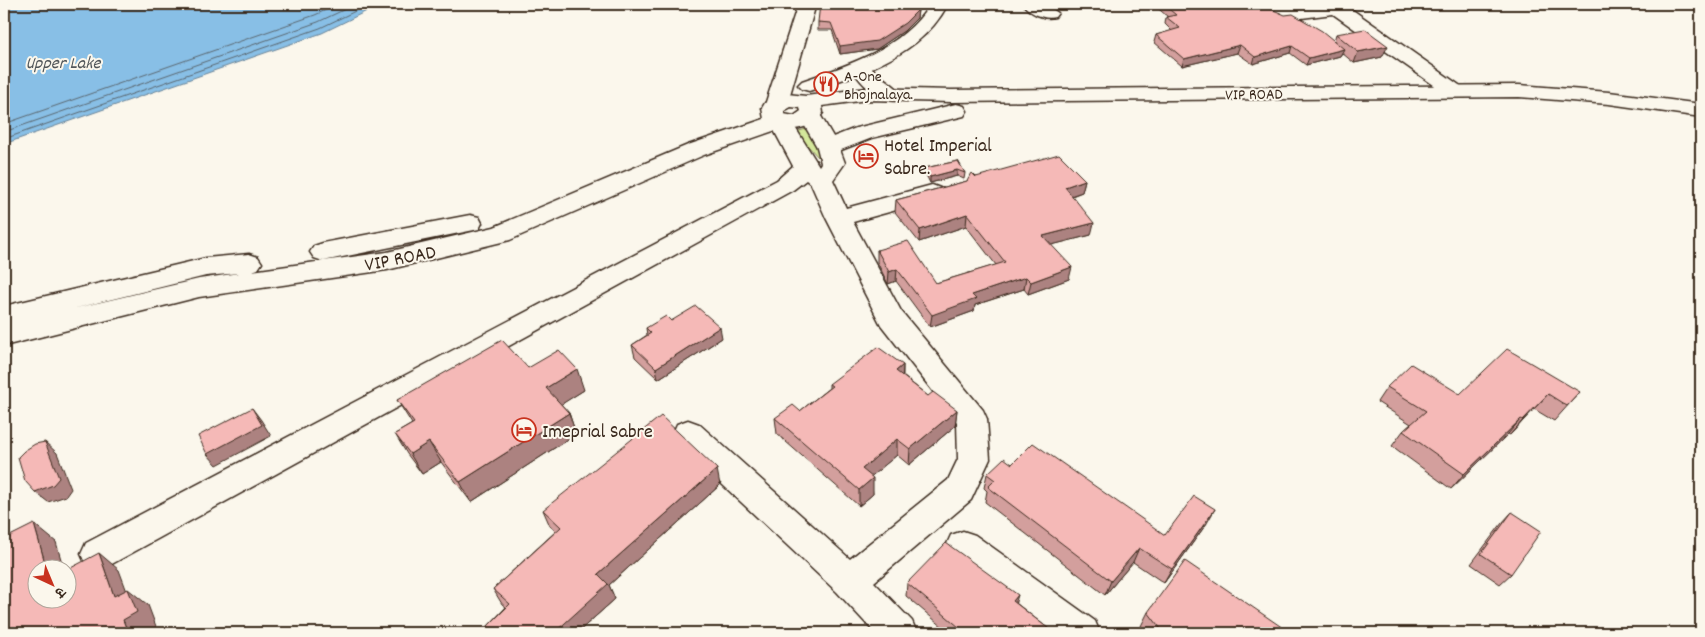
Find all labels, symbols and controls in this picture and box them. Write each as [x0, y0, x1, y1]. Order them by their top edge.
water label: Upper Lake [25, 52, 102, 77]
place label: A-One Bhojnalaya. [844, 66, 913, 107]
restaurant icon: A-One Bhojnalaya. [813, 71, 839, 97]
street label: VIP ROAD [1225, 83, 1283, 108]
place label: Hotel Imperial Sabre. [884, 133, 992, 184]
hotel icon: Hotel Imperial Sabre. [853, 143, 879, 169]
street label: VIP ROAD [363, 239, 439, 281]
hotel icon: Imeprial Sabre [511, 417, 537, 443]
place label: Imeprial Sabre [542, 419, 653, 447]
north arrow [28, 560, 78, 610]
text: उ [49, 581, 70, 603]

